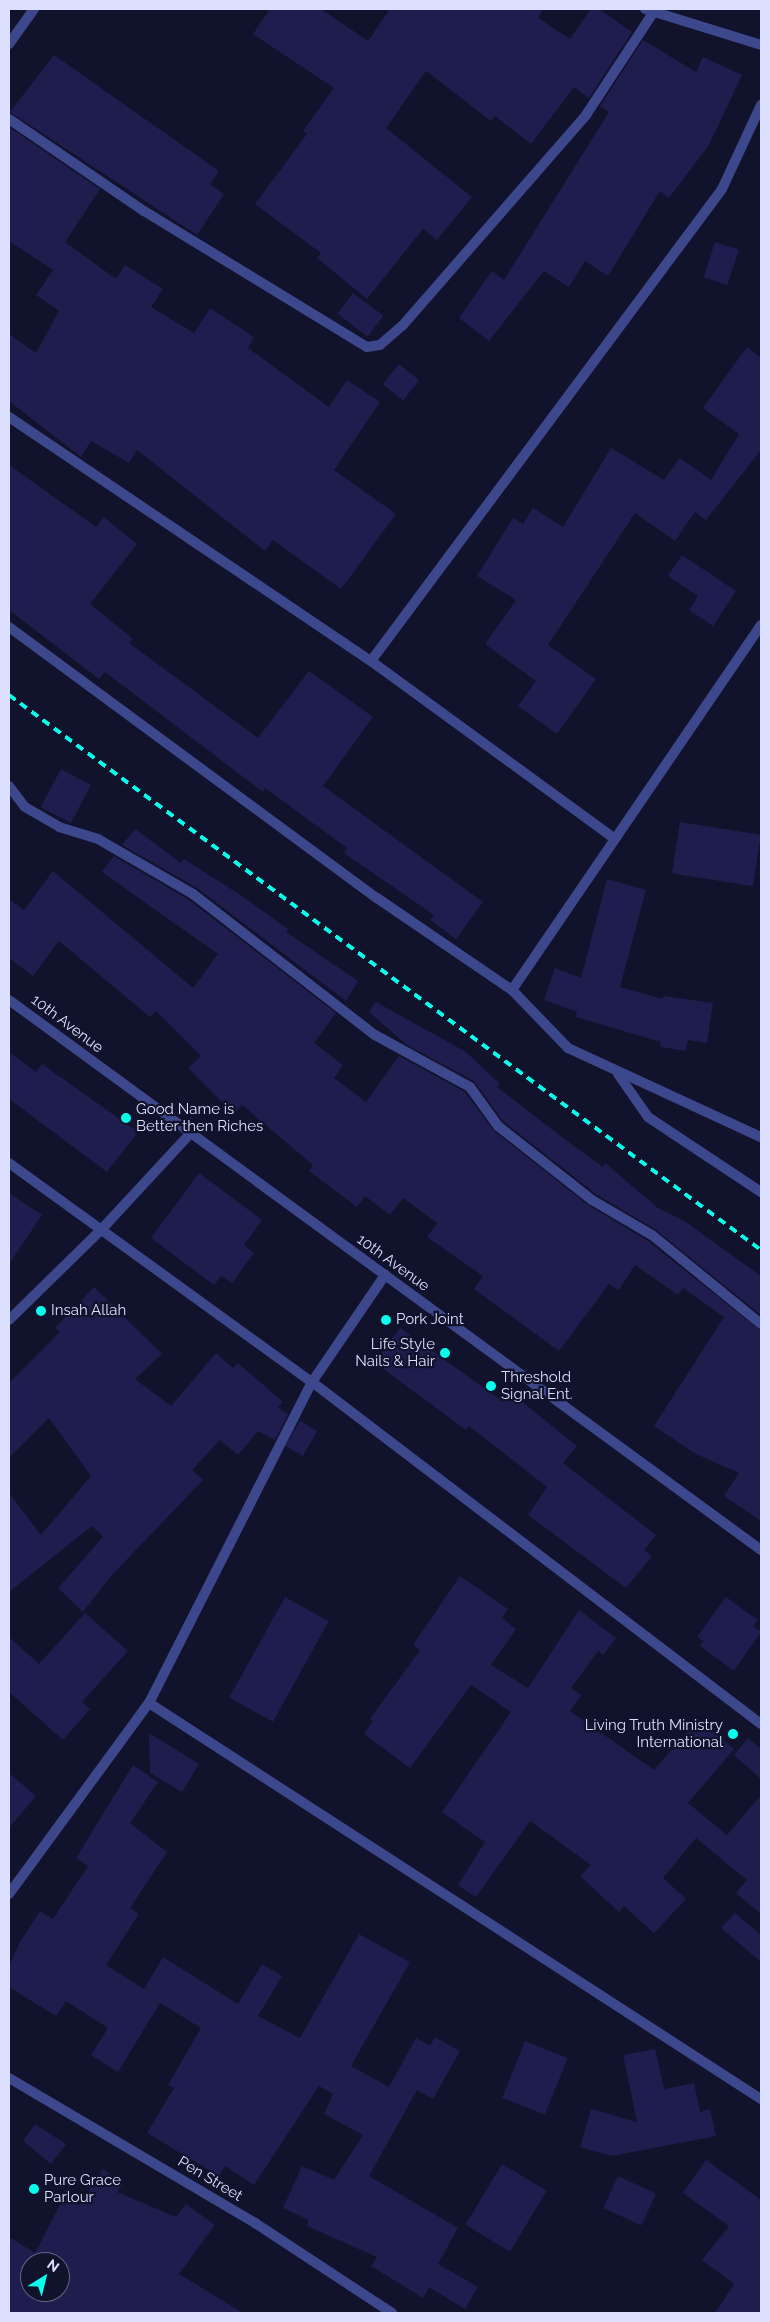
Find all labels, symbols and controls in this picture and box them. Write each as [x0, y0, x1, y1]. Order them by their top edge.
street label: 10th Avenue [27, 991, 107, 1057]
place label: Good Name is Better then Riches [136, 1100, 264, 1135]
marker: Good Name is Better then Riches [120, 1112, 132, 1124]
street label: 10th Avenue [353, 1230, 433, 1296]
place label: Insah Allah [51, 1302, 127, 1320]
marker: Insah Allah [35, 1305, 47, 1317]
place label: Pork Joint [396, 1311, 464, 1329]
marker: Pork Joint [380, 1314, 392, 1326]
place label: Life Style Nails & Hair [355, 1335, 435, 1370]
marker: Life Style Nails & Hair [439, 1347, 451, 1359]
place label: Threshold Signal Ent. [501, 1368, 573, 1403]
marker: Threshold Signal Ent. [485, 1380, 497, 1392]
place label: Living Truth Ministry International [584, 1716, 723, 1751]
marker: Living Truth Ministry International [727, 1728, 739, 1740]
street label: Pen Street [174, 2153, 246, 2205]
place label: Pure Grace Parlour [44, 2171, 121, 2206]
marker: Pure Grace Parlour [28, 2183, 40, 2195]
north arrow [20, 2252, 70, 2302]
text: N [44, 2256, 62, 2275]

